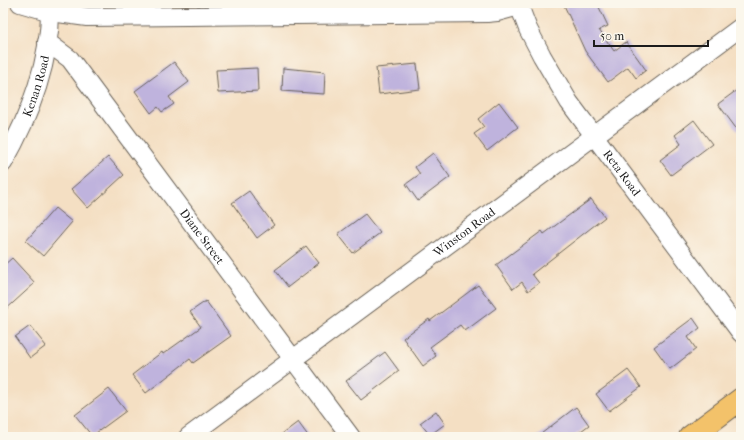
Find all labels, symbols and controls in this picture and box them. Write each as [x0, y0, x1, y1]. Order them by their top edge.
scale bar [594, 22, 708, 48]
text: 50 m [600, 29, 624, 43]
street label: Kenan Road [20, 54, 52, 119]
street label: Reta Road [600, 147, 644, 199]
street label: Winston Road [430, 204, 498, 260]
street label: Diane Street [177, 206, 228, 268]

